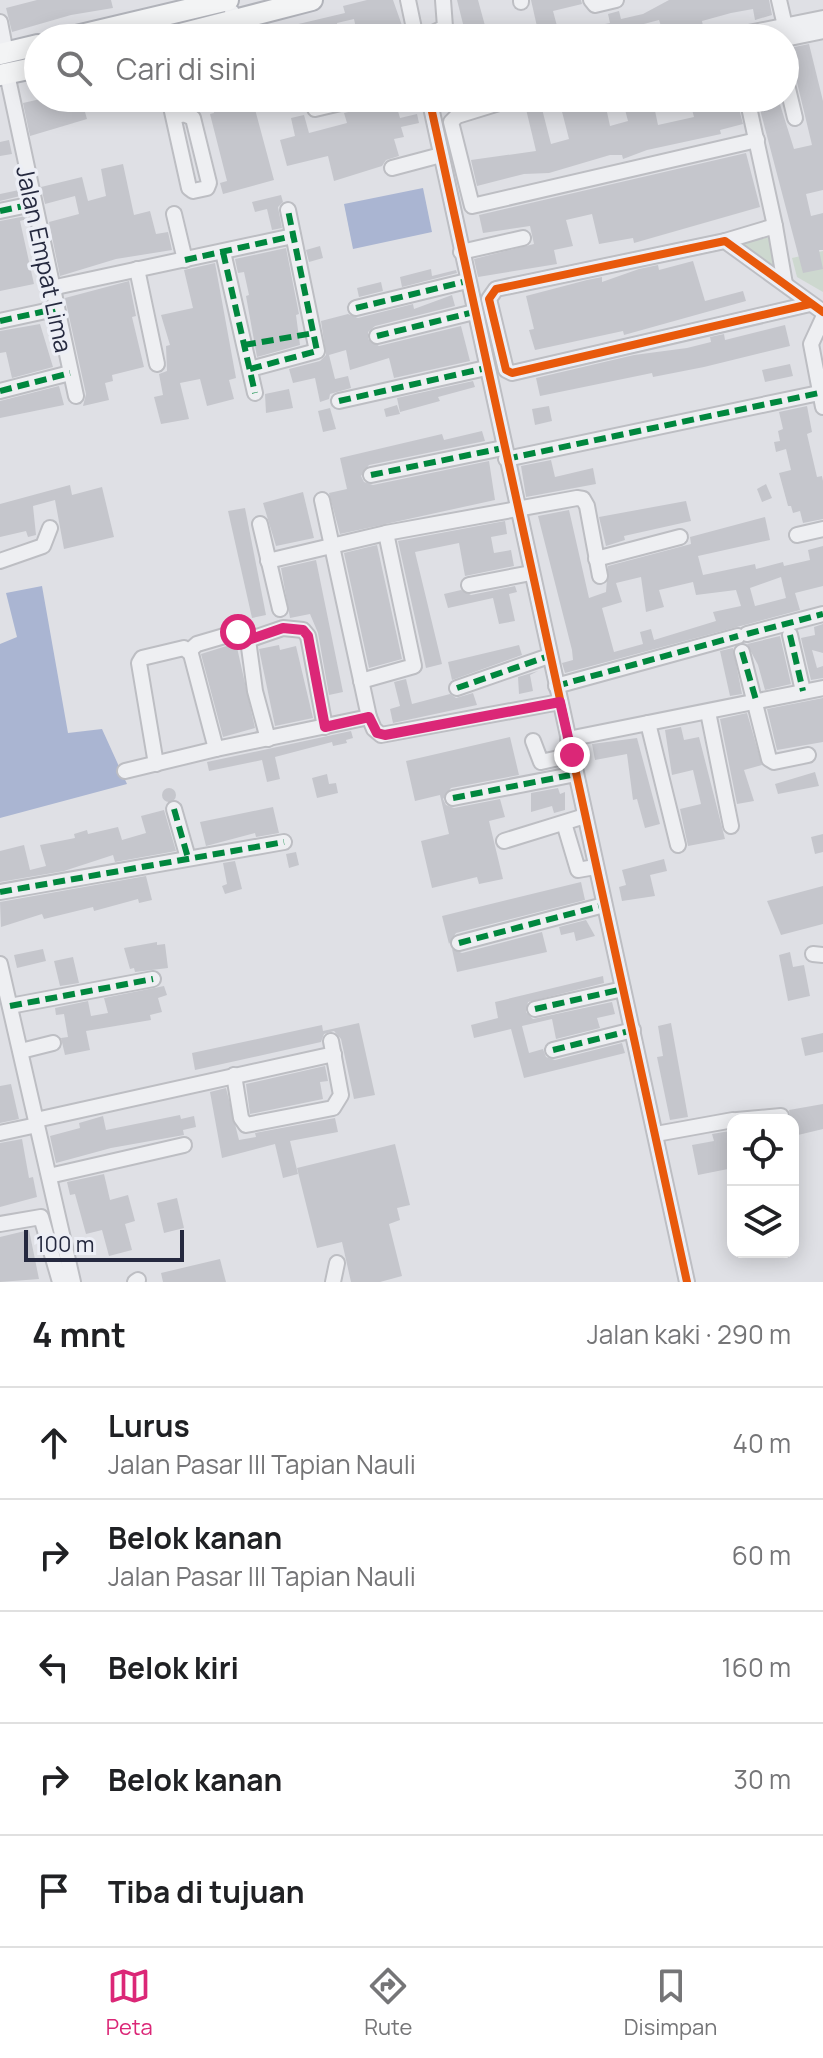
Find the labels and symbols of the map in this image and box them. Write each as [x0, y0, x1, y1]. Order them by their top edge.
street label: Jalan Empat Lima [9, 163, 81, 355]
route start [220, 614, 256, 650]
route end [554, 737, 590, 773]
scale bar [24, 1226, 184, 1262]

